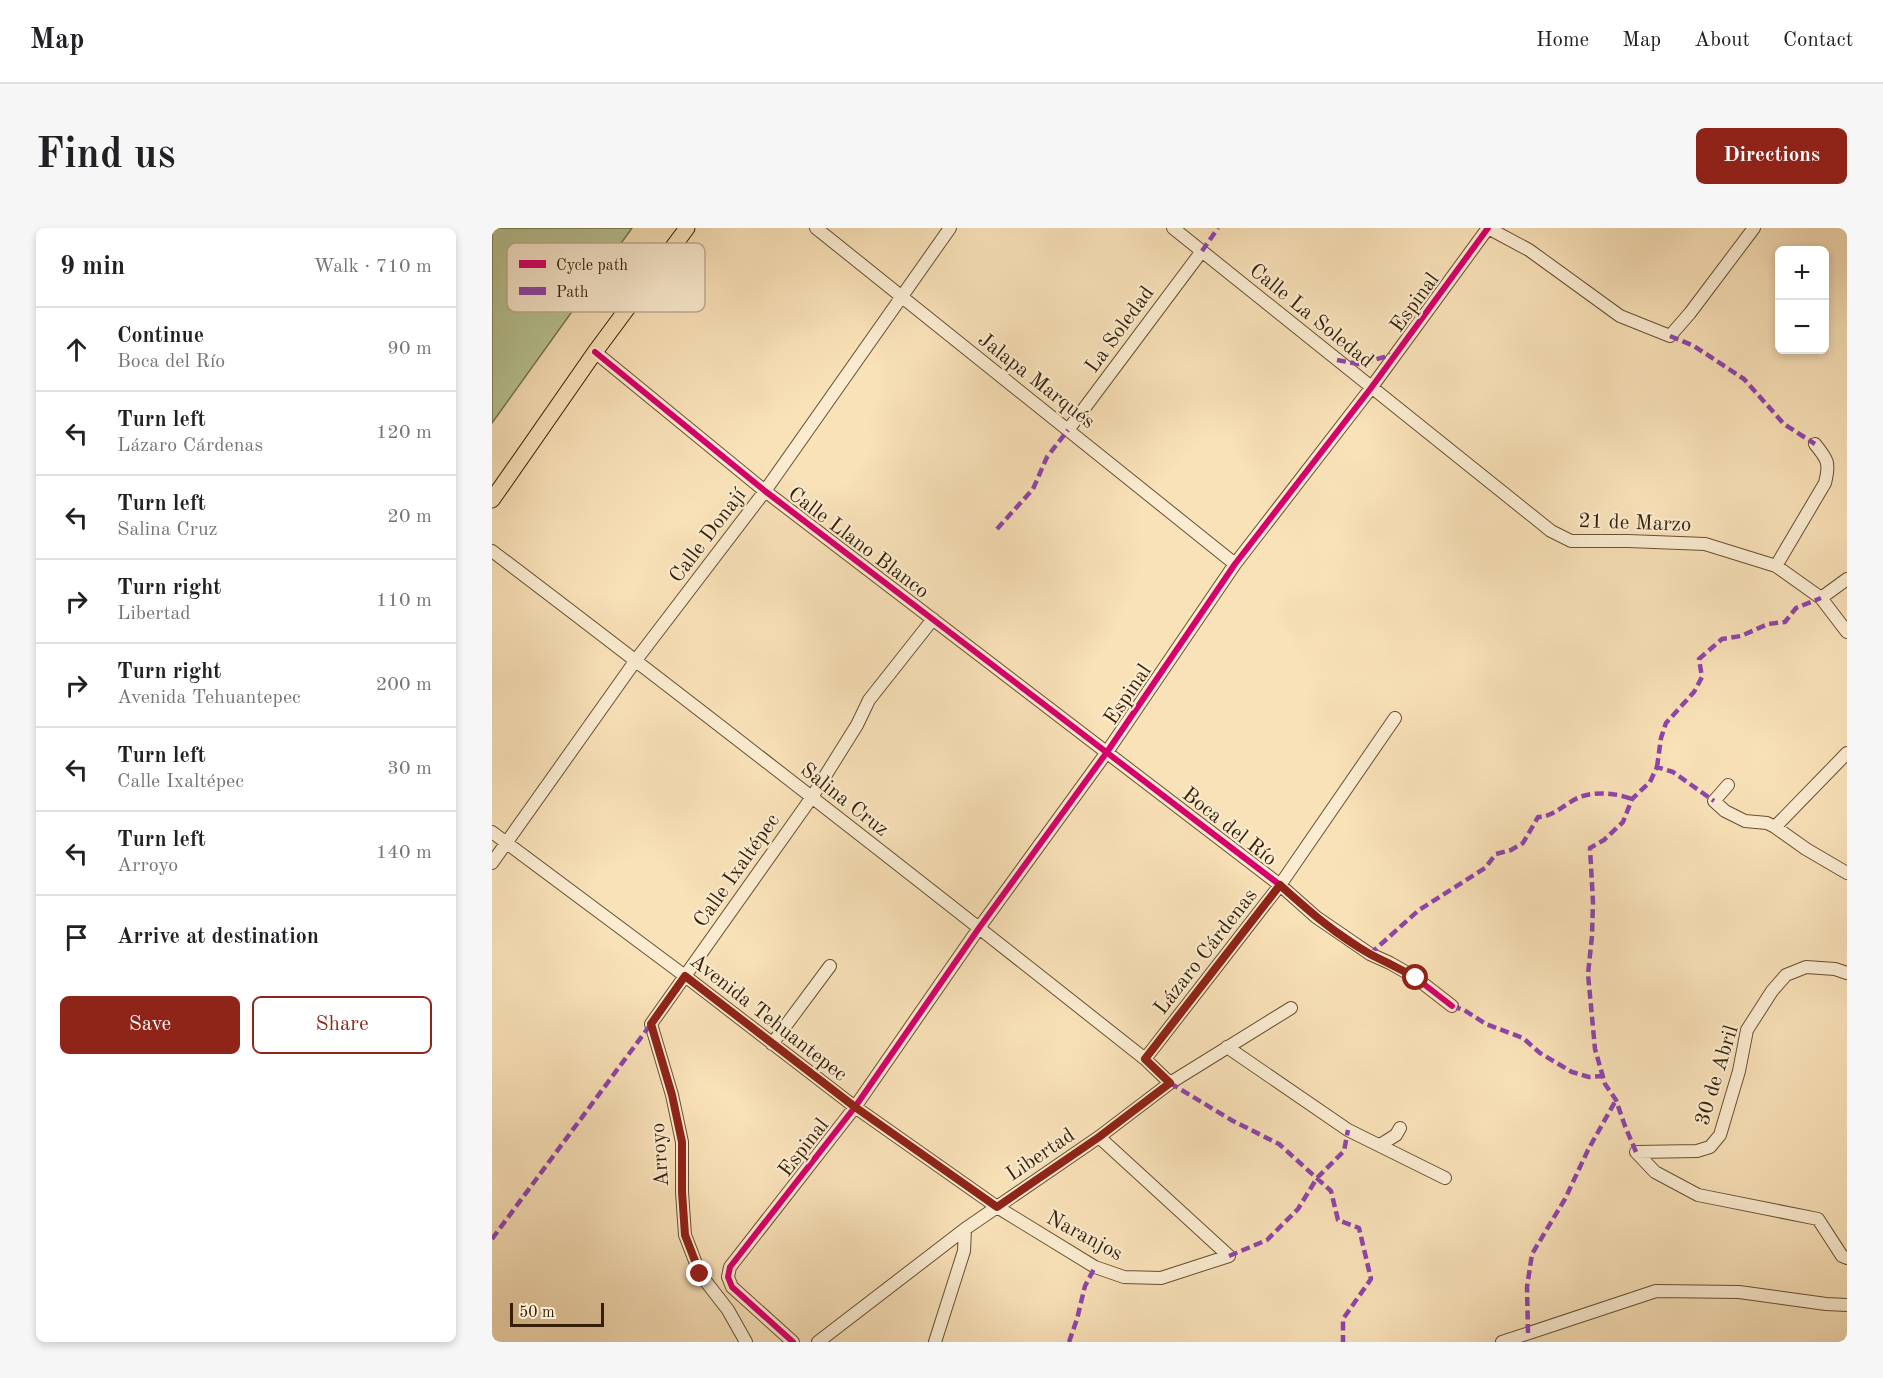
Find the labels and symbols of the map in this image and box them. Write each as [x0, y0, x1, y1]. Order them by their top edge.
legend [507, 243, 705, 312]
text: Cycle path [556, 258, 628, 274]
street label: Calle La Soledad [1245, 260, 1377, 372]
street label: Espinal [1387, 269, 1444, 336]
street label: La Soledad [1082, 283, 1159, 377]
text: Path [556, 285, 589, 301]
street label: Jalapa Marqués [974, 329, 1098, 433]
street label: Calle Llano Blanco [784, 483, 933, 603]
street label: Calle Donají [666, 485, 751, 587]
street label: 21 de Marzo [1578, 511, 1692, 536]
street label: Espinal [1101, 661, 1156, 729]
street label: Salina Cruz [796, 759, 892, 841]
street label: Boca del Río [1178, 784, 1280, 870]
street label: Calle Ixaltépec [690, 810, 784, 931]
street label: Lázaro Cárdenas [1151, 885, 1262, 1019]
street label: Avenida Tehuantepec [686, 950, 851, 1086]
route start [1402, 964, 1428, 990]
street label: 30 de Abril [1692, 1023, 1743, 1128]
street label: Espinal [775, 1115, 833, 1181]
street label: Arroyo [648, 1122, 673, 1188]
street label: Libertad [1003, 1125, 1079, 1186]
street label: Naranjos [1043, 1208, 1126, 1265]
route end [686, 1260, 712, 1286]
scale bar [510, 1300, 604, 1328]

